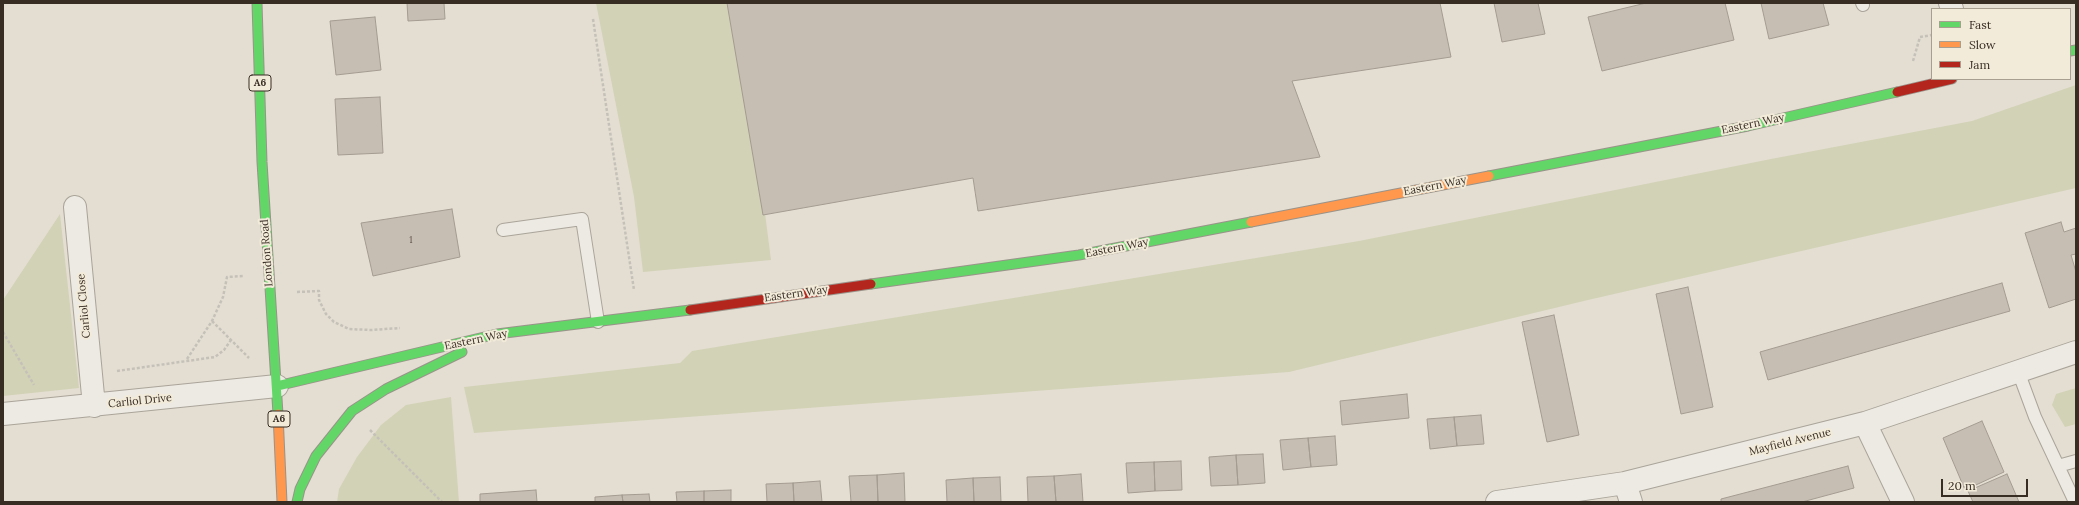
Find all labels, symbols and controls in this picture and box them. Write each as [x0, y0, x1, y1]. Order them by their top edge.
legend [1931, 8, 2071, 80]
text: Fast [1969, 17, 1992, 32]
text: Slow [1969, 37, 1996, 52]
text: Jam [1969, 57, 1990, 72]
road number: A6 [249, 75, 271, 91]
street label: Eastern Way [1720, 111, 1786, 137]
street label: Eastern Way [1402, 173, 1468, 199]
street label: London Road [258, 219, 276, 287]
house number: 1 [409, 235, 413, 245]
street label: Eastern Way [1084, 235, 1150, 261]
street label: Carliol Close [75, 273, 93, 339]
street label: Eastern Way [763, 283, 829, 305]
street label: Eastern Way [443, 327, 509, 353]
street label: Carliol Drive [107, 391, 173, 411]
road number: A6 [268, 411, 290, 427]
street label: Mayfield Avenue [1748, 425, 1832, 459]
scale bar [1943, 471, 2030, 497]
text: 20 m [1948, 478, 1976, 493]

